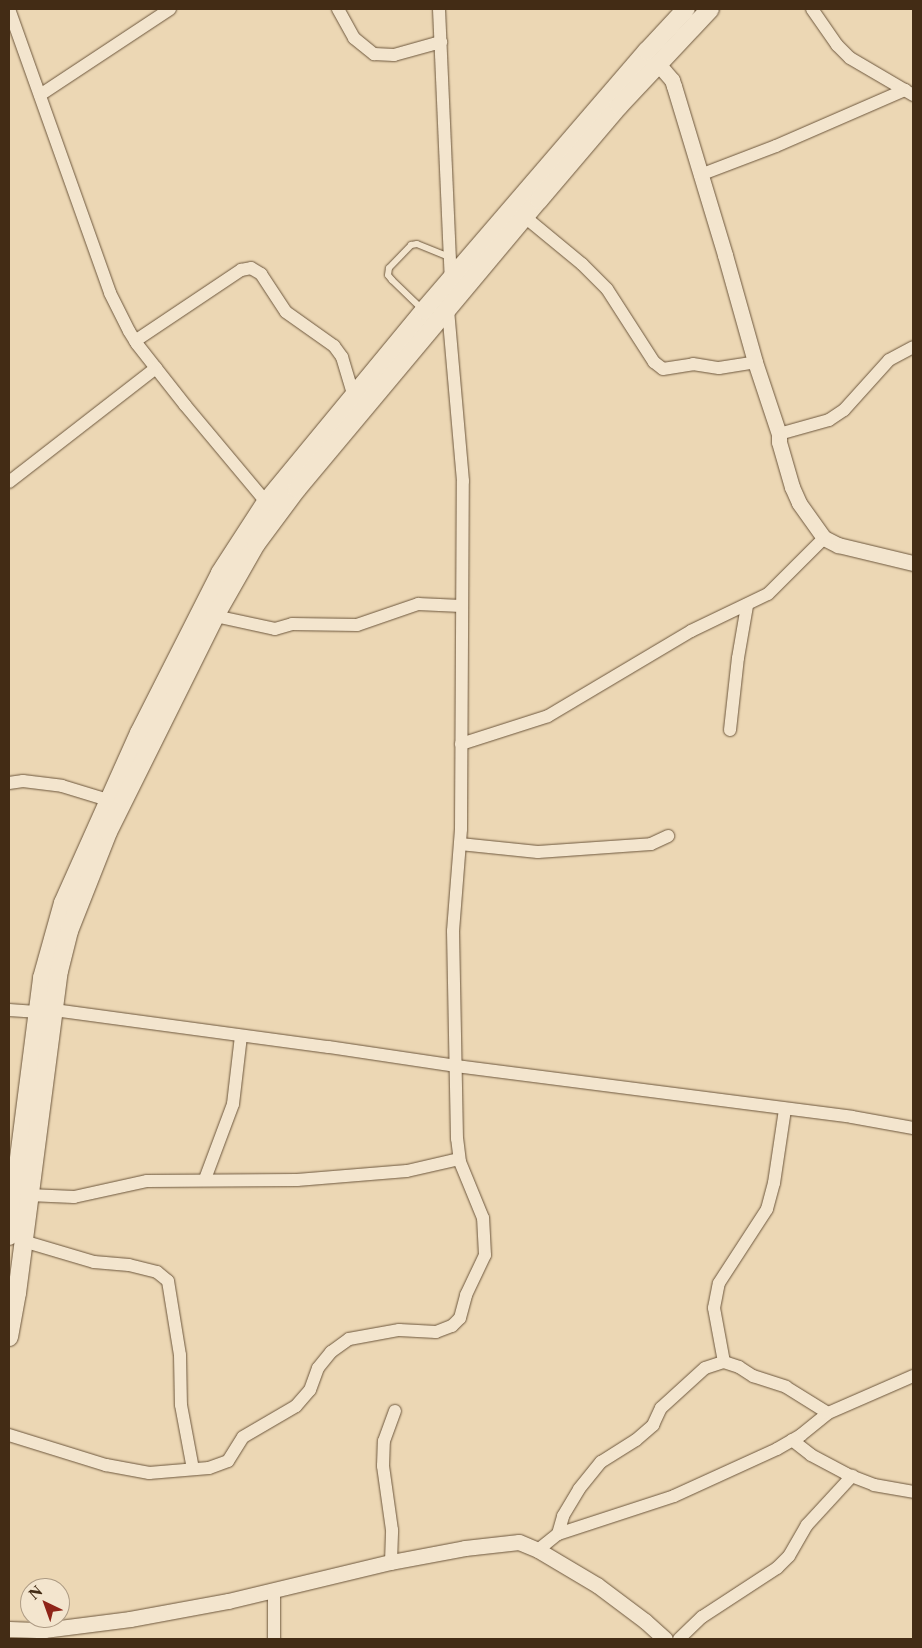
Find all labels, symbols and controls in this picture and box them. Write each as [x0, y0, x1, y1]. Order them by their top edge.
north arrow [20, 1578, 70, 1628]
text: N [25, 1582, 46, 1603]

